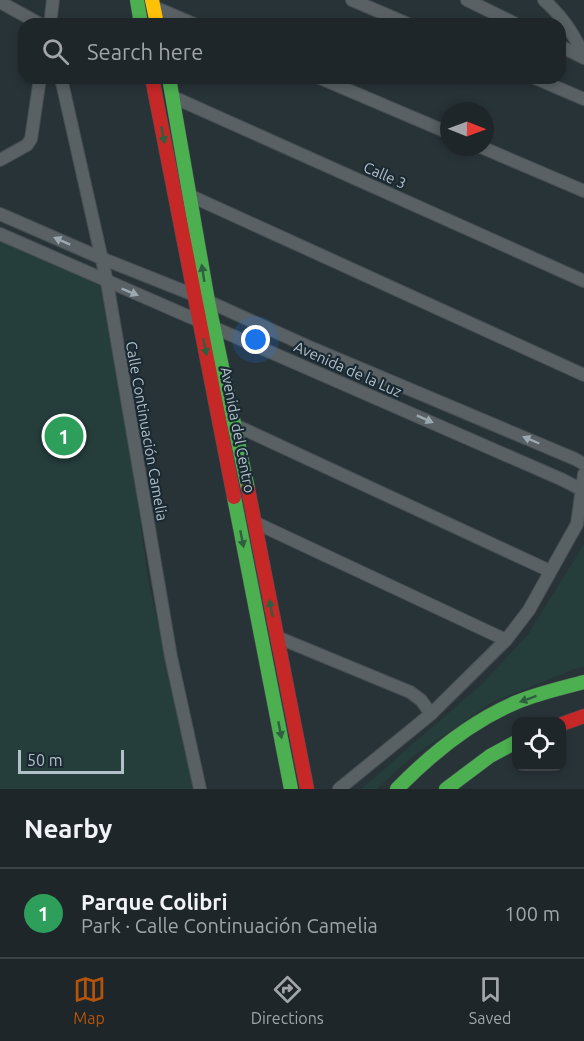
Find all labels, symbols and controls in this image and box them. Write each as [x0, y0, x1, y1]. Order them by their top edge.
search box [18, 18, 566, 84]
icon: search [39, 35, 72, 68]
text: Search here [87, 39, 203, 64]
north arrow [440, 102, 494, 156]
one-way arrow [159, 126, 168, 145]
street label: Calle 3 [361, 158, 409, 192]
one-way arrow [53, 236, 70, 245]
one-way arrow [199, 263, 208, 282]
one-way arrow [122, 287, 140, 297]
your location [241, 325, 270, 354]
one-way arrow [201, 338, 210, 357]
street label: Avenida de la Luz [292, 338, 405, 400]
street label: Calle Continuación Camelia [123, 340, 171, 522]
street label: Avenida del Centro [217, 366, 259, 494]
pin: 1 [44, 414, 84, 458]
one-way arrow [416, 415, 434, 424]
one-way arrow [522, 435, 540, 444]
one-way arrow [238, 529, 247, 548]
one-way arrow [266, 598, 275, 617]
one-way arrow [519, 695, 537, 704]
map controls [512, 717, 566, 771]
button: locate [512, 717, 566, 771]
one-way arrow [276, 721, 285, 740]
scale bar [18, 747, 124, 774]
text: 50 m [27, 751, 63, 769]
text: Nearby [24, 814, 112, 843]
text: Parque Colibri [81, 889, 228, 914]
text: 1 [38, 902, 49, 925]
text: 100 m [504, 902, 560, 925]
text: Park · Calle Continuación Camelia [81, 914, 378, 937]
tab: Map [73, 973, 106, 1027]
tab: Directions [251, 973, 324, 1027]
tab: Saved [469, 973, 511, 1027]

